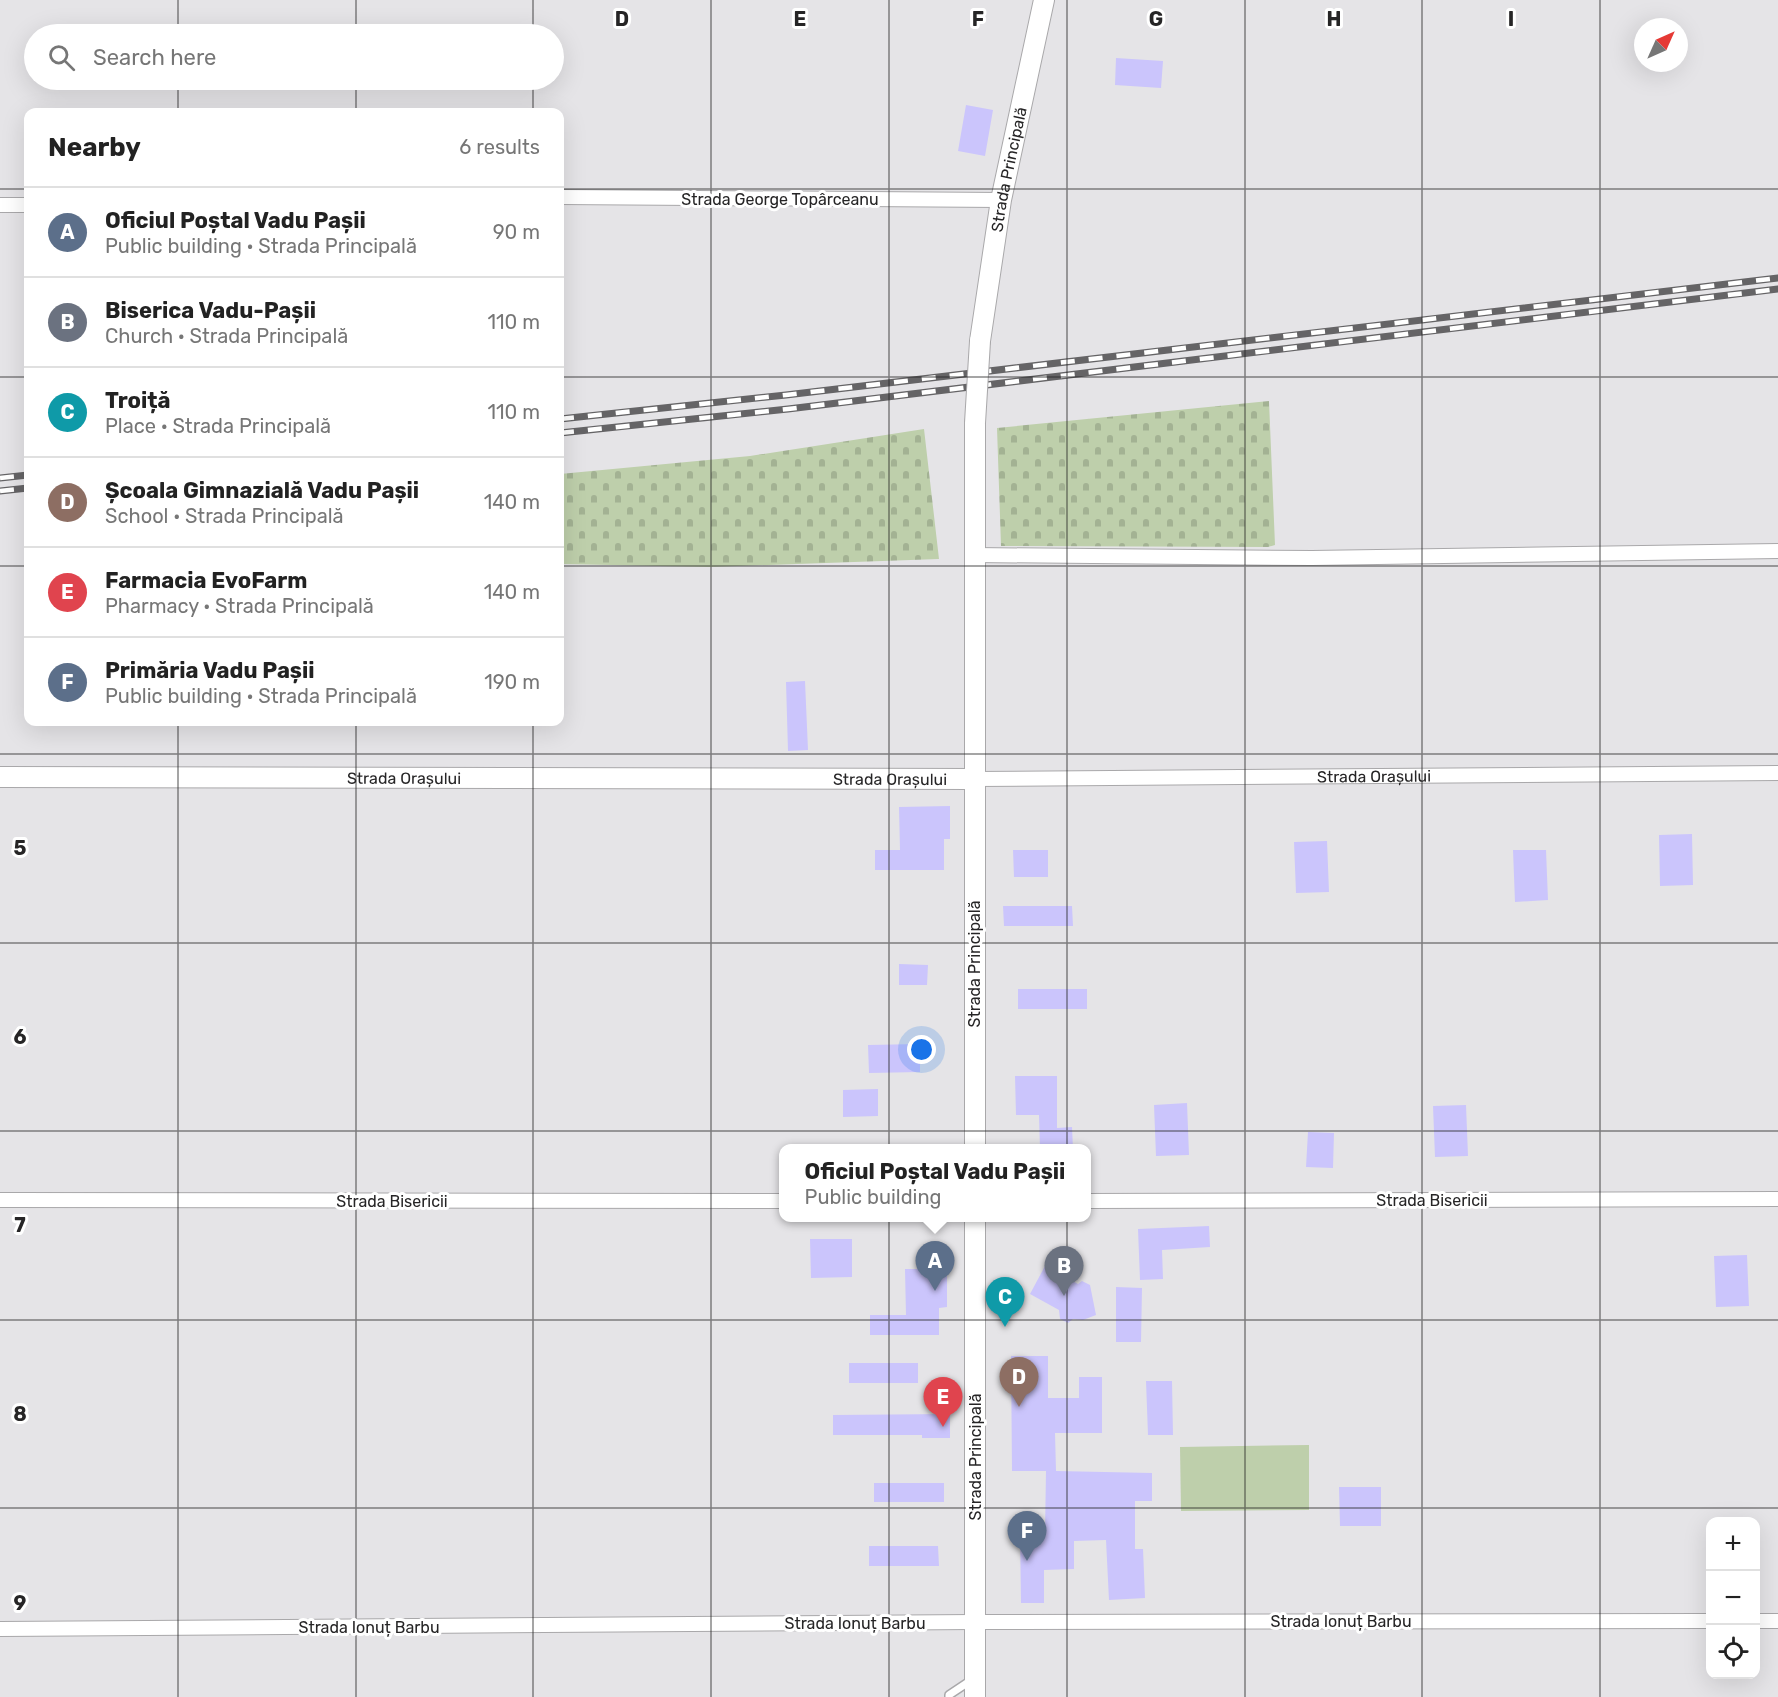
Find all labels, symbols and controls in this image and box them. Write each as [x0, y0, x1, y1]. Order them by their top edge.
text: D [615, 7, 629, 31]
text: E [794, 7, 806, 31]
text: F [972, 7, 984, 31]
text: G [1149, 7, 1163, 31]
text: H [1327, 7, 1341, 31]
text: I [1508, 7, 1514, 31]
north arrow [1634, 18, 1688, 72]
search box [24, 24, 564, 90]
icon: search [45, 41, 78, 74]
text: Search here [93, 44, 216, 71]
street label: Strada Principală [987, 105, 1030, 233]
text: Nearby [48, 132, 141, 163]
text: 6 results [459, 135, 540, 159]
street label: Strada George Topârceanu [681, 190, 879, 209]
text: Oficiul Poștal Vadu Pașii [105, 207, 366, 234]
text: A [60, 220, 75, 244]
text: 90 m [493, 220, 540, 244]
text: Public building · Strada Principală [105, 234, 417, 258]
text: Biserica Vadu-Pașii [105, 297, 316, 324]
text: B [60, 310, 75, 334]
text: 110 m [488, 310, 540, 334]
text: Church · Strada Principală [105, 324, 348, 348]
text: Troiță [105, 387, 171, 414]
text: C [60, 400, 75, 424]
text: 110 m [488, 400, 540, 424]
text: Place · Strada Principală [105, 414, 331, 438]
text: Școala Gimnazială Vadu Pașii [105, 477, 419, 504]
text: D [60, 490, 75, 514]
text: 140 m [484, 490, 540, 514]
text: School · Strada Principală [105, 504, 344, 528]
text: Farmacia EvoFarm [105, 567, 307, 594]
text: E [61, 580, 74, 604]
text: 140 m [484, 580, 540, 604]
text: Pharmacy · Strada Principală [105, 594, 374, 618]
text: Primăria Vadu Pașii [105, 657, 315, 684]
text: F [61, 670, 74, 694]
text: 190 m [484, 670, 540, 694]
text: Public building · Strada Principală [105, 684, 417, 708]
street label: Strada Orașului [1317, 766, 1431, 786]
street label: Strada Orașului [347, 768, 461, 787]
street label: Strada Orașului [833, 769, 947, 788]
text: 5 [14, 836, 27, 860]
street label: Strada Principală [965, 901, 984, 1027]
text: 6 [13, 1025, 27, 1049]
your location [907, 1035, 936, 1064]
popup [779, 1144, 1091, 1222]
text: Oficiul Poștal Vadu Pașii [805, 1158, 1065, 1185]
text: Public building [805, 1185, 941, 1209]
street label: Strada Bisericii [1376, 1191, 1488, 1210]
street label: Strada Bisericii [336, 1192, 448, 1211]
text: 7 [14, 1213, 26, 1237]
pin: A [916, 1242, 954, 1291]
pin: B [1044, 1246, 1084, 1296]
pin: C [986, 1278, 1024, 1327]
pin: D [1000, 1358, 1038, 1407]
pin: E [924, 1378, 962, 1427]
street label: Strada Principală [966, 1394, 985, 1520]
text: 8 [13, 1402, 27, 1426]
pin: F [1008, 1512, 1046, 1561]
map controls [1706, 1517, 1760, 1679]
button: + [1706, 1517, 1760, 1571]
button: − [1706, 1571, 1760, 1625]
text: 9 [14, 1591, 27, 1615]
street label: Strada Ionuț Barbu [1270, 1612, 1412, 1631]
street label: Strada Ionuț Barbu [784, 1614, 926, 1633]
street label: Strada Ionuț Barbu [298, 1618, 440, 1637]
button: locate [1706, 1625, 1760, 1679]

